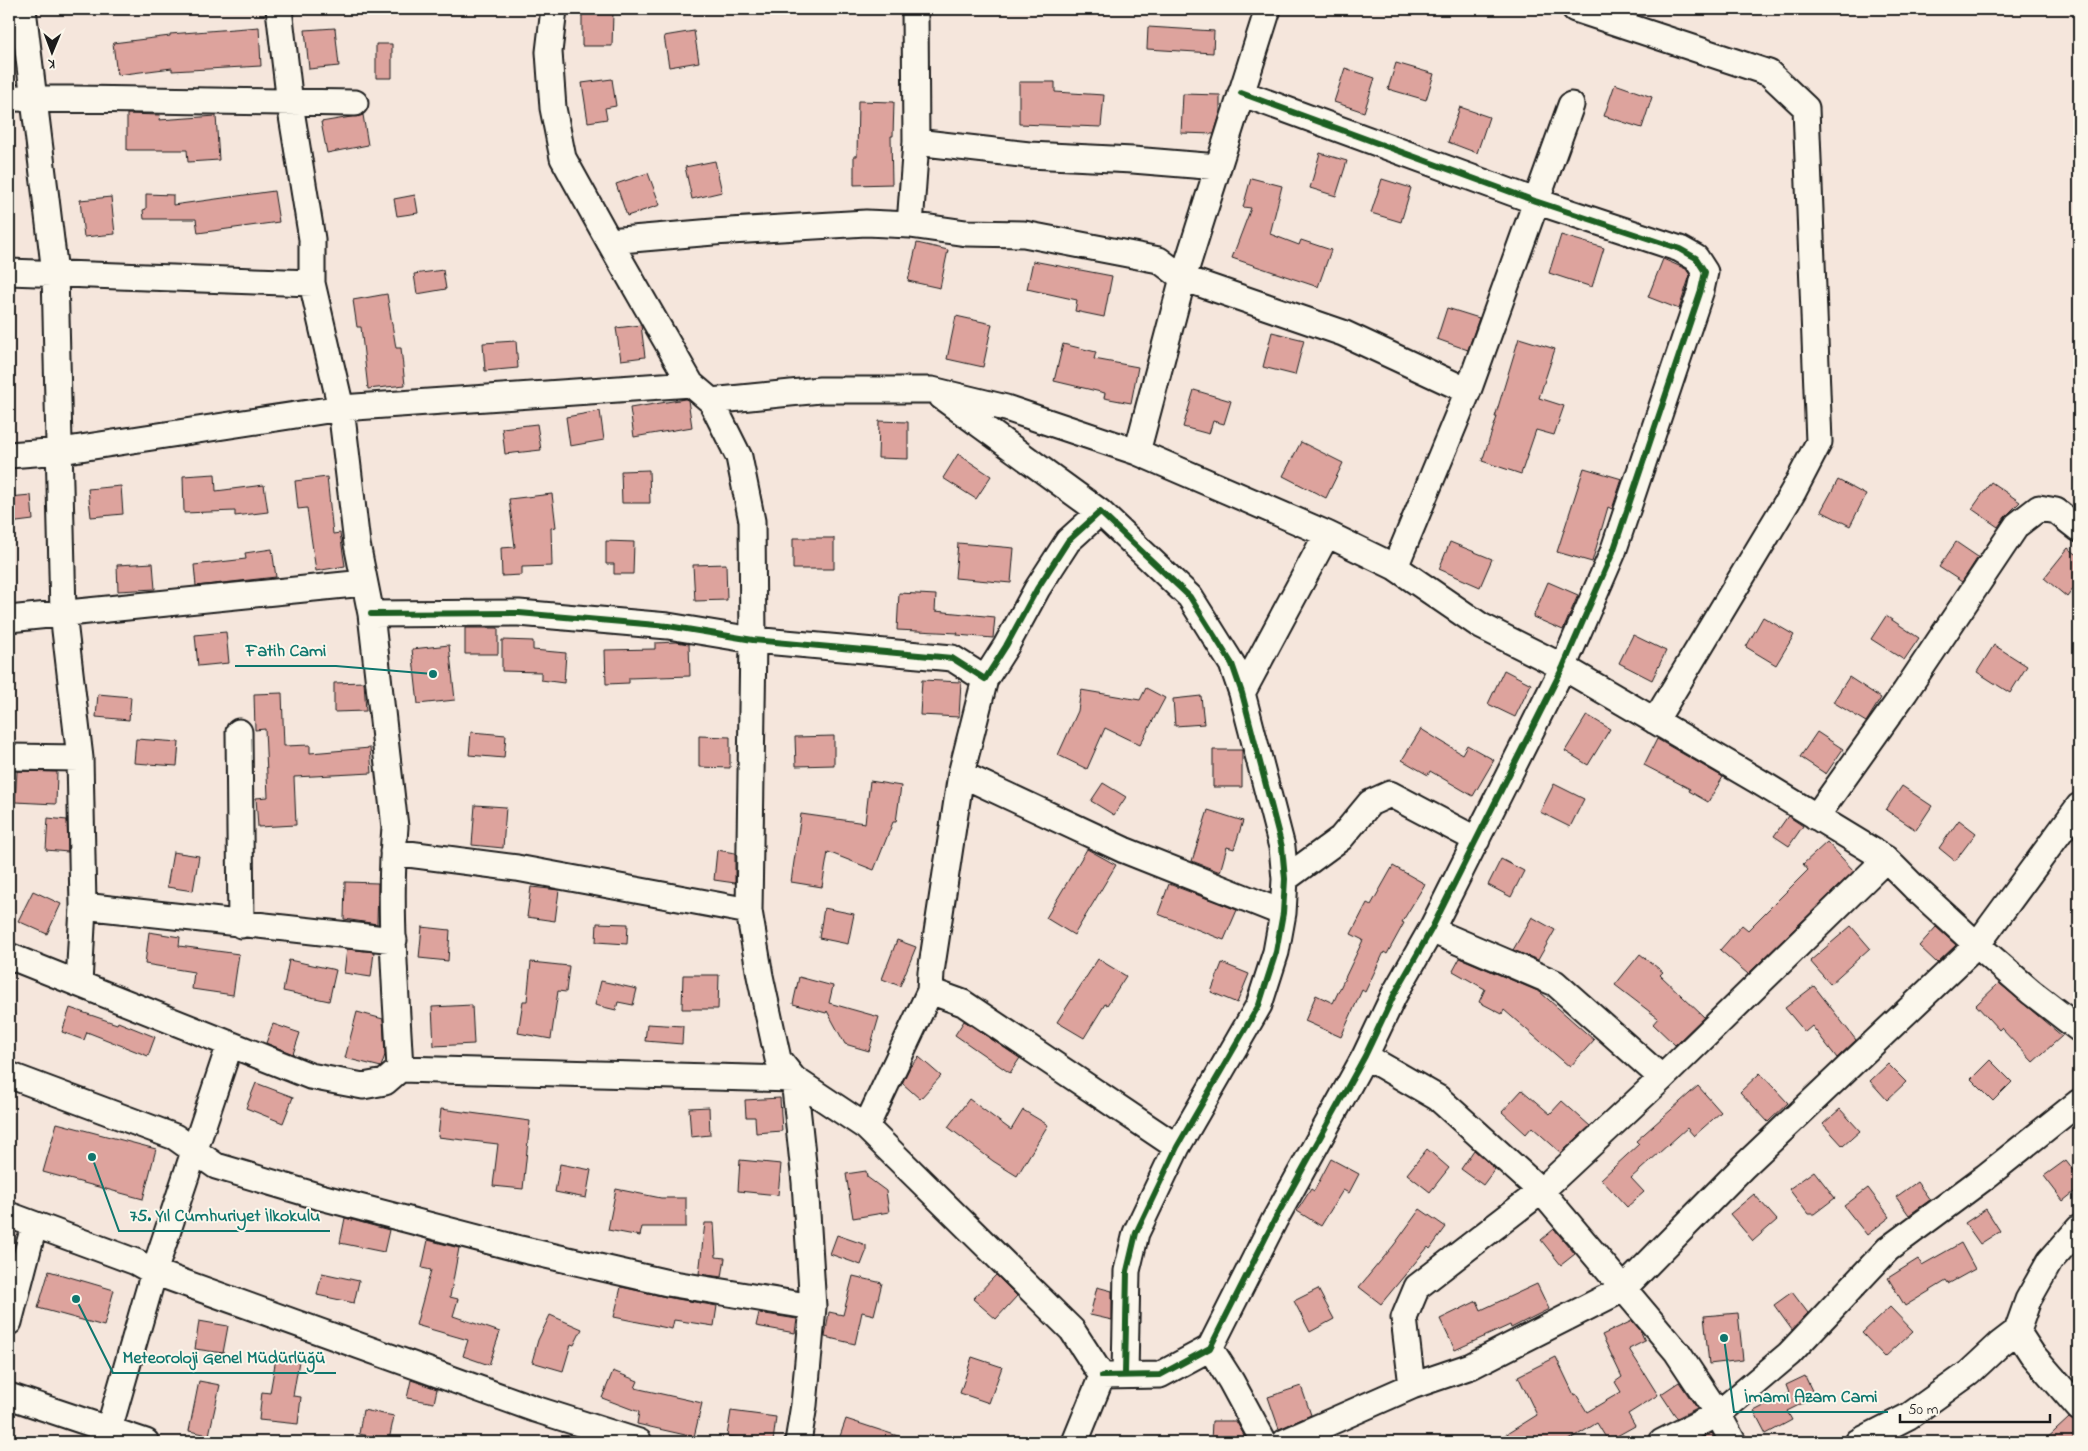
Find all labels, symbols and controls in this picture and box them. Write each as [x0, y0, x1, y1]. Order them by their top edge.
north arrow [28, 28, 78, 78]
text: K [47, 53, 55, 74]
callout: Fatih Cami [235, 633, 336, 666]
text: Fatih Cami [245, 639, 326, 665]
callout: 75. Yıl Cumhuriyet İlkokulu [119, 1198, 330, 1231]
text: 75. Yıl Cumhuriyet İlkokulu [130, 1204, 320, 1231]
callout: Meteoroloji Genel Müdürlüğü [113, 1340, 336, 1373]
text: Meteoroloji Genel Müdürlüğü [123, 1346, 325, 1373]
callout: İmamı Azam Cami [1734, 1379, 1888, 1412]
text: İmamı Azam Cami [1744, 1385, 1878, 1411]
scale bar [1900, 1391, 2050, 1423]
text: 50 m [1908, 1399, 1939, 1421]

